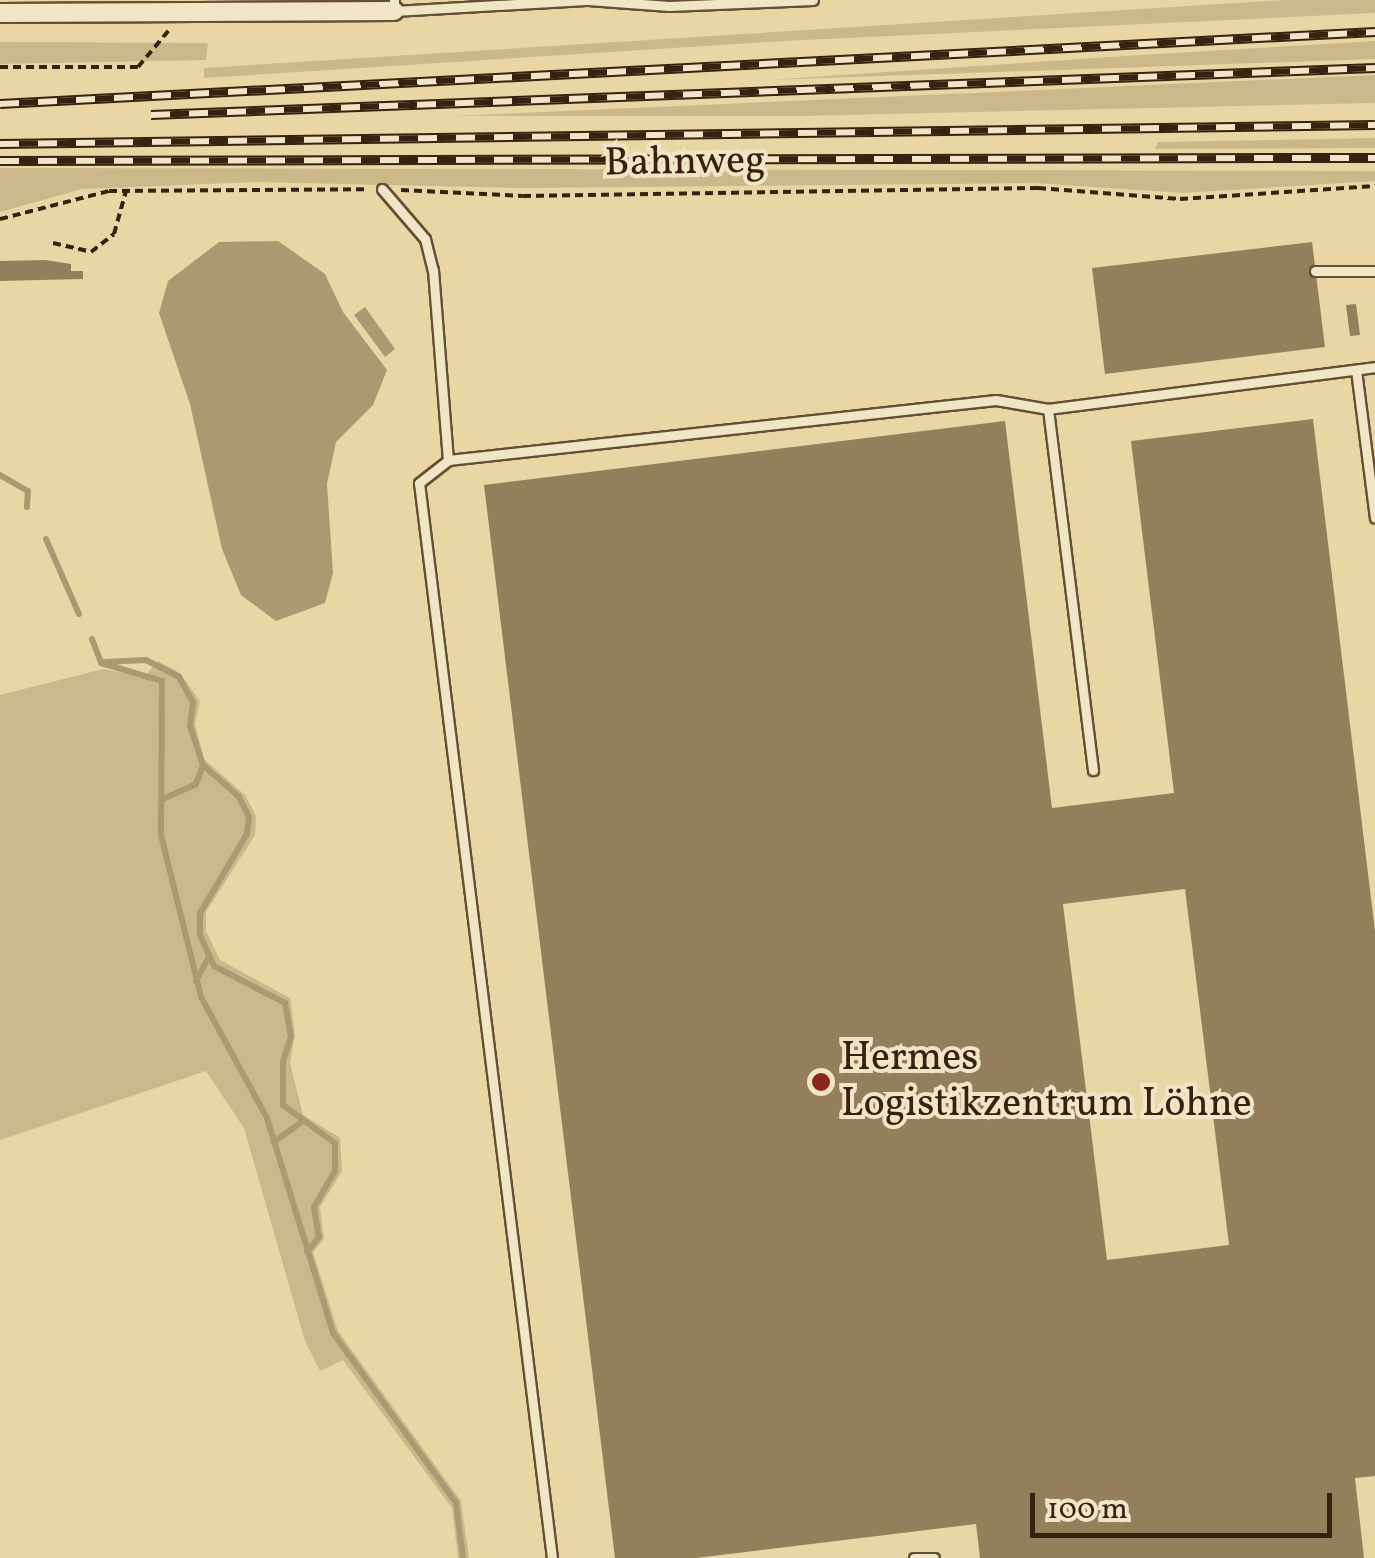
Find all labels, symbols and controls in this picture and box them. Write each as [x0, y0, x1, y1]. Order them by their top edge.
street label: Bahnweg [604, 138, 766, 188]
place label: Hermes Logistikzentrum Löhne [841, 1035, 1252, 1129]
marker: Hermes Logistikzentrum Löhne [810, 1071, 832, 1093]
scale bar [1035, 1473, 1338, 1535]
text: 100 m [1047, 1489, 1128, 1531]

